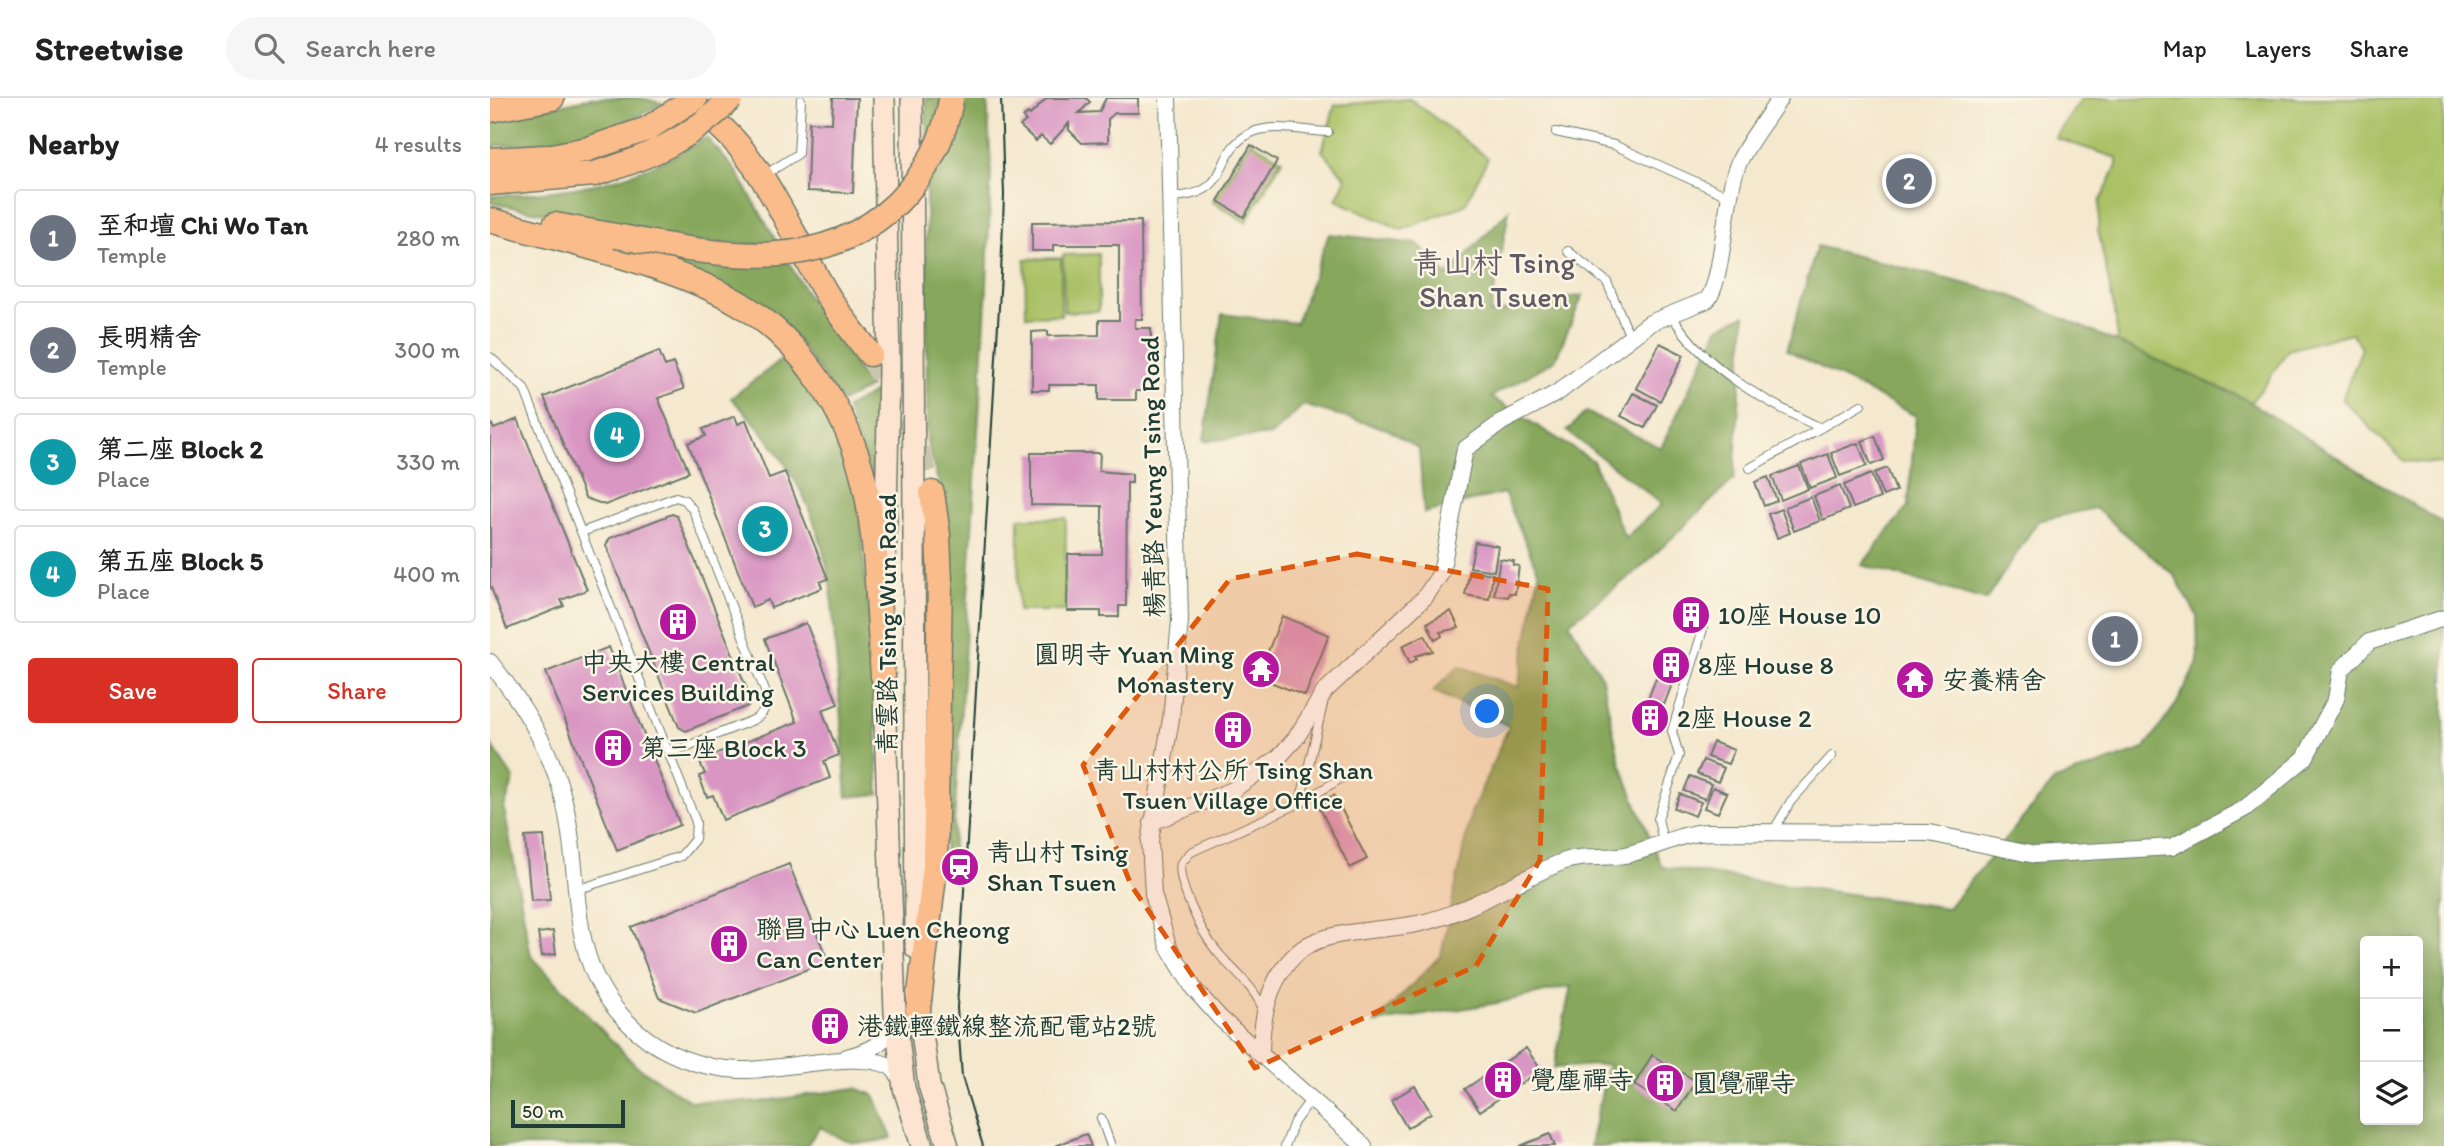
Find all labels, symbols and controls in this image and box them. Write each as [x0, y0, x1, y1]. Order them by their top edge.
search box [226, 17, 716, 80]
text: Streetwise [35, 29, 184, 68]
icon: search [250, 29, 288, 67]
text: Search here [306, 32, 436, 64]
text: Map [2163, 34, 2207, 63]
text: Layers [2245, 34, 2312, 63]
text: Share [2350, 34, 2409, 63]
text: Nearby [28, 125, 119, 162]
text: 4 results [375, 130, 462, 158]
pin: 2 [1886, 155, 1932, 207]
text: 至和壇 Chi Wo Tan [97, 209, 308, 241]
text: 1 [48, 224, 58, 252]
text: 280 m [397, 224, 460, 252]
text: Temple [97, 241, 167, 269]
district label: 青山村 Tsing Shan Tsuen [1412, 244, 1576, 315]
text: 長明精舍 [97, 321, 201, 353]
text: 2 [47, 336, 59, 364]
text: 300 m [395, 336, 460, 364]
street label: 楊青路 Yeung Tsing Road [1134, 336, 1170, 618]
text: Temple [97, 353, 167, 381]
pin: 4 [594, 409, 640, 461]
text: 第二座 Block 2 [97, 433, 263, 465]
text: 3 [47, 448, 59, 476]
text: 330 m [396, 448, 460, 476]
text: Place [97, 465, 150, 493]
street label: 青雲路 Tsing Wun Road [871, 493, 903, 754]
pin: 3 [742, 503, 788, 555]
text: 第五座 Block 5 [97, 545, 263, 577]
text: 4 [46, 560, 60, 588]
text: 400 m [393, 560, 460, 588]
text: Place [97, 577, 150, 605]
building icon: 10座 House 10 [1670, 594, 1712, 636]
place label: 10座 House 10 [1718, 599, 1881, 631]
building icon: 中央大樓 Central Services Building [657, 601, 699, 643]
pin: 1 [2092, 613, 2138, 665]
place label: 圓明寺 Yuan Ming Monastery [1034, 638, 1235, 700]
building icon: 8座 House 8 [1650, 644, 1692, 686]
place label: 中央大樓 Central Services Building [581, 646, 775, 708]
temple icon: 圓明寺 Yuan Ming Monastery [1240, 648, 1282, 690]
place label: 8座 House 8 [1698, 649, 1834, 681]
button: Save [28, 658, 238, 723]
button: Share [252, 658, 462, 723]
temple icon: 安養精舍 [1894, 659, 1936, 701]
place label: 安養精舍 [1942, 664, 2046, 696]
your location [1470, 694, 1504, 728]
building icon: 2座 House 2 [1629, 697, 1671, 739]
place label: 2座 House 2 [1677, 702, 1812, 734]
building icon: 青山村村公所 Tsing Shan Tsuen Village Office [1212, 709, 1254, 751]
building icon: 第三座 Block 3 [592, 727, 634, 769]
place label: 第三座 Block 3 [640, 732, 807, 764]
place label: 青山村村公所 Tsing Shan Tsuen Village Office [1093, 754, 1373, 816]
place label: 青山村 Tsing Shan Tsuen [987, 836, 1129, 898]
station icon: 青山村 Tsing Shan Tsuen [939, 846, 981, 888]
place label: 聯昌中心 Luen Cheong Can Center [756, 913, 1011, 975]
building icon: 聯昌中心 Luen Cheong Can Center [708, 923, 750, 965]
map controls [2360, 936, 2423, 1125]
button: + [2360, 936, 2423, 999]
button: − [2360, 999, 2423, 1062]
building icon: 港鐵輕鐵線整流配電站2號 [809, 1005, 851, 1047]
place label: 港鐵輕鐵線整流配電站2號 [857, 1010, 1157, 1042]
building icon: 覺塵禪寺 [1482, 1059, 1524, 1101]
building icon: 圓覺禪寺 [1644, 1062, 1686, 1104]
button: layers [2360, 1062, 2423, 1125]
place label: 覺塵禪寺 [1530, 1064, 1634, 1096]
place label: 圓覺禪寺 [1692, 1067, 1796, 1099]
scale bar [511, 1097, 625, 1129]
text: 50 m [522, 1100, 564, 1123]

